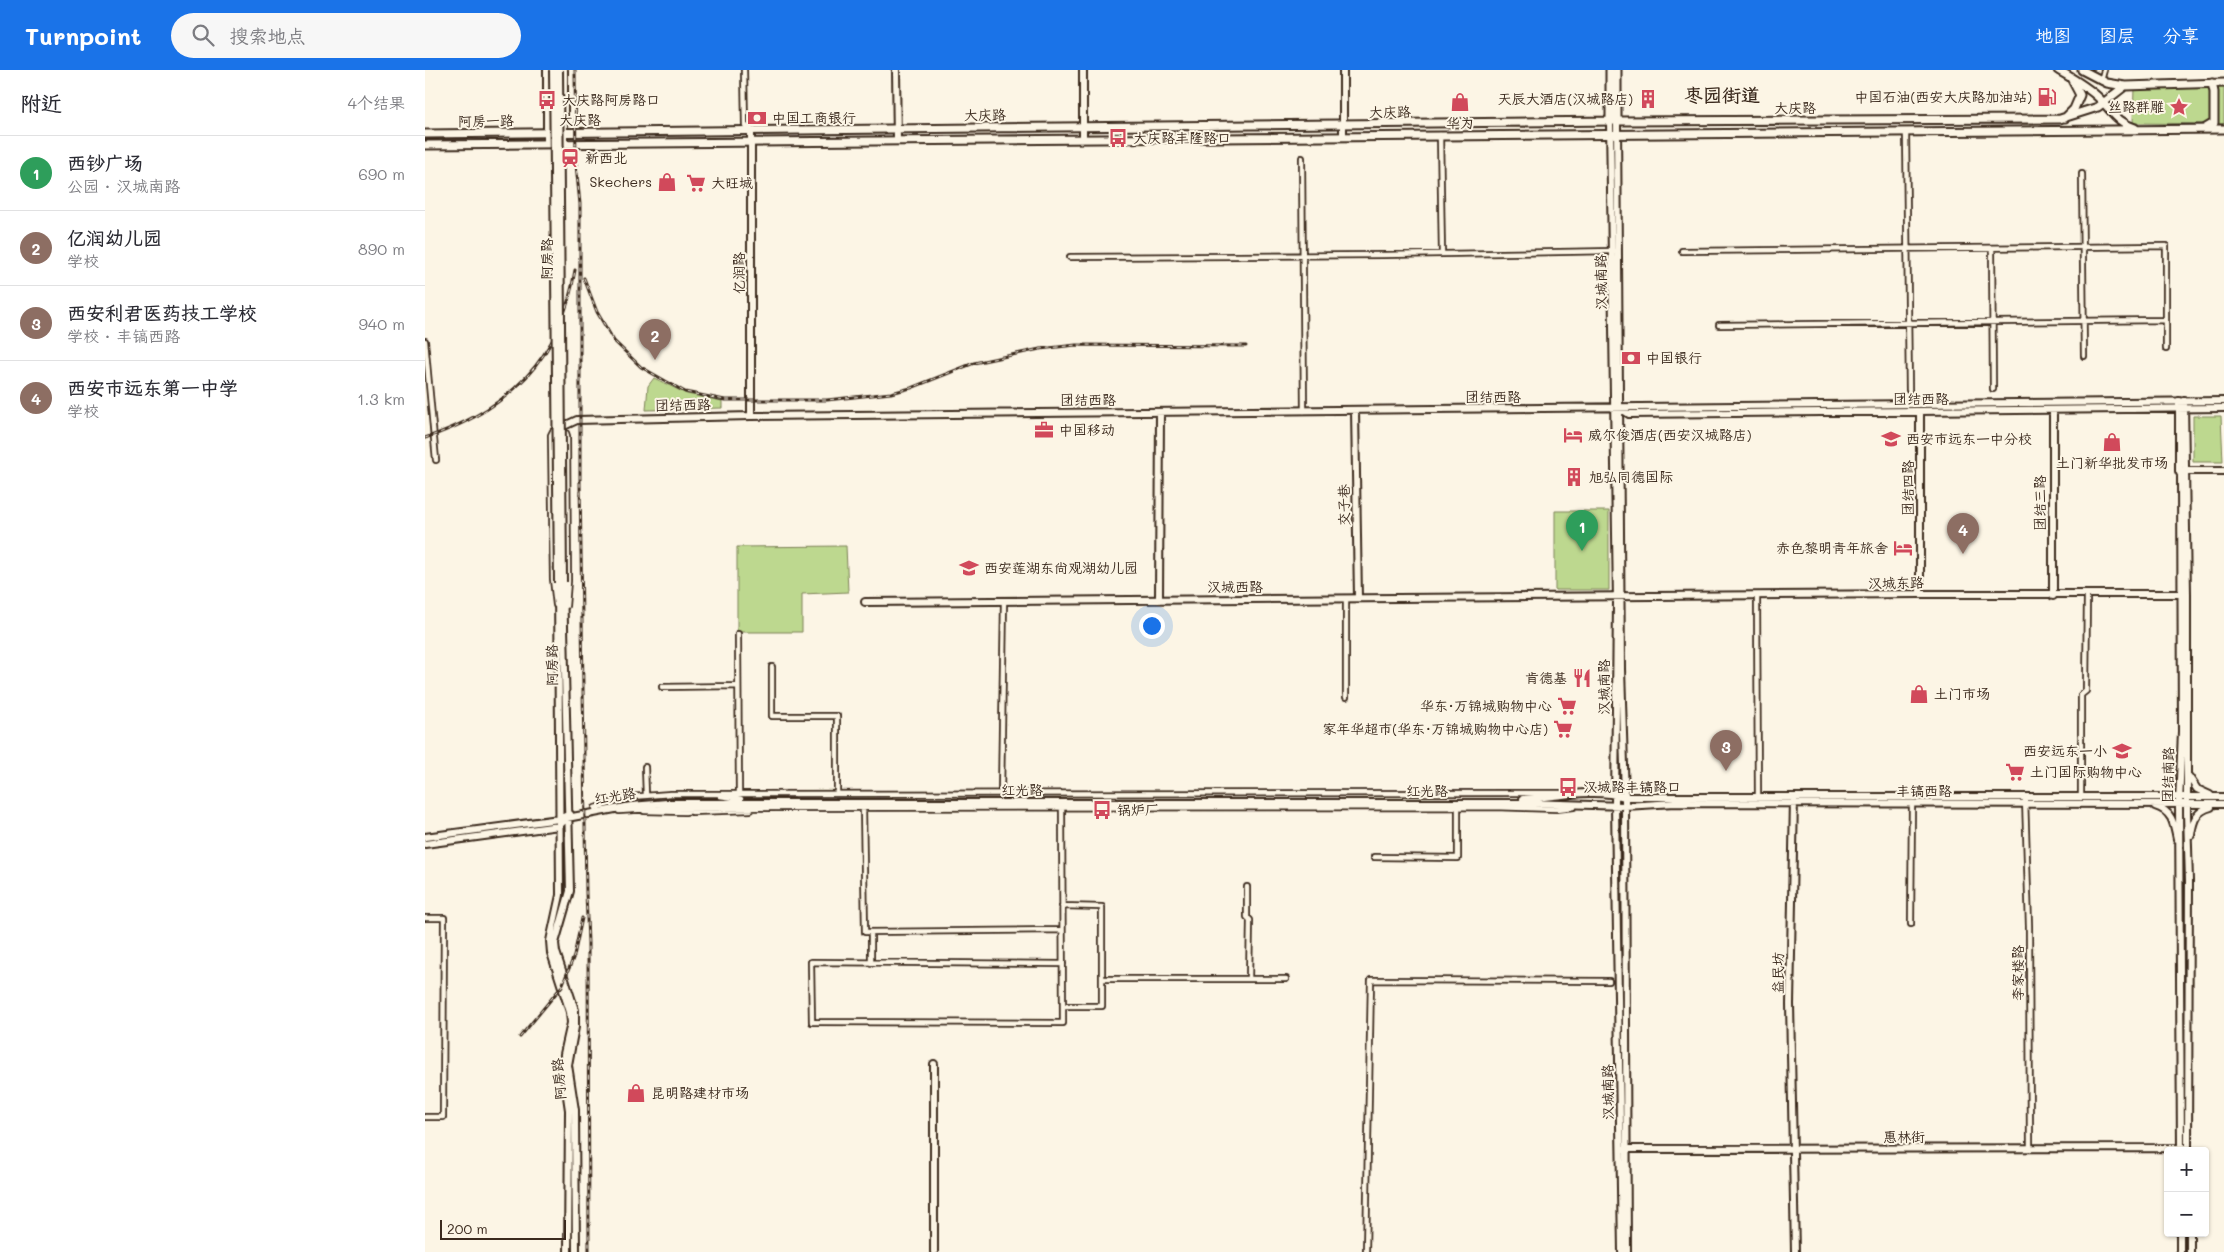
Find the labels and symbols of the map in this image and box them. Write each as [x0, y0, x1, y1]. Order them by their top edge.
district label: 枣园街道 [1684, 82, 1760, 107]
fuel station icon: 中国石油(西安大庆路加油站) [2036, 86, 2058, 108]
place label: 中国石油(西安大庆路加油站) [1854, 87, 2032, 106]
building icon: 天辰大酒店(汉城路店) [1637, 88, 1659, 110]
bus stop icon: 大庆路阿房路口 [536, 89, 558, 111]
place label: 天辰大酒店(汉城路店) [1497, 89, 1633, 108]
place label: 大庆路阿房路口 [562, 90, 660, 109]
shop icon: 华为 [1449, 91, 1471, 113]
place icon: 丝路群雕 [2168, 96, 2190, 118]
place label: 丝路群雕 [2108, 97, 2164, 116]
street label: 大庆路 [1774, 98, 1816, 117]
street label: 大庆路 [1369, 102, 1411, 121]
street label: 大庆路 [964, 105, 1006, 124]
bank icon: 中国工商银行 [746, 107, 768, 129]
place label: 中国工商银行 [772, 108, 856, 127]
street label: 大庆路 [559, 110, 601, 129]
street label: 阿房一路 [458, 111, 514, 130]
place label: 华为 [1446, 113, 1474, 132]
bus stop icon: 大庆路丰隆路口 [1107, 127, 1129, 149]
place label: 大庆路丰隆路口 [1133, 128, 1231, 147]
station icon: 新西北 [559, 147, 581, 169]
place label: 新西北 [585, 148, 627, 167]
shop icon: Skechers [656, 171, 678, 193]
place label: Skechers [589, 172, 652, 191]
supermarket icon: 大旺城 [685, 172, 707, 194]
place label: 大旺城 [711, 173, 753, 192]
street label: 阿房路 [537, 238, 556, 280]
street label: 亿润路 [729, 252, 748, 294]
street label: 汉城南路 [1591, 254, 1610, 310]
pin: 2 [639, 319, 671, 360]
bank icon: 中国银行 [1620, 347, 1642, 369]
place label: 中国银行 [1646, 348, 1702, 367]
street label: 团结西路 [1465, 387, 1521, 406]
street label: 团结西路 [1893, 389, 1949, 408]
street label: 团结西路 [1060, 390, 1116, 409]
street label: 团结西路 [655, 395, 711, 414]
office icon: 中国移动 [1033, 419, 1055, 441]
place label: 中国移动 [1059, 420, 1115, 439]
hotel icon: 威尔俊酒店(西安汉城路店) [1562, 424, 1584, 446]
place label: 威尔俊酒店(西安汉城路店) [1588, 425, 1752, 444]
school or university icon: 西安市远东一中分校 [1880, 428, 1902, 450]
place label: 西安市远东一中分校 [1906, 429, 2032, 448]
shop icon: 土门新华批发市场 [2101, 431, 2123, 453]
place label: 土门新华批发市场 [2056, 453, 2168, 472]
street label: 团结四路 [1898, 460, 1917, 516]
building icon: 旭弘同德国际 [1563, 466, 1585, 488]
place label: 旭弘同德国际 [1589, 467, 1673, 486]
street label: 团结三路 [2030, 475, 2049, 531]
street label: 交子巷 [1334, 483, 1353, 526]
pin: 1 [1566, 510, 1598, 551]
pin: 4 [1947, 513, 1979, 554]
hotel icon: 赤色黎明青年旅舍 [1892, 537, 1914, 559]
place label: 赤色黎明青年旅舍 [1776, 538, 1888, 557]
school or university icon: 西安莲湖东尚观湖幼儿园 [958, 557, 980, 579]
place label: 西安莲湖东尚观湖幼儿园 [984, 558, 1138, 577]
street label: 汉城东路 [1868, 573, 1924, 592]
street label: 汉城西路 [1207, 577, 1263, 596]
your location [1139, 613, 1165, 639]
street label: 阿房路 [542, 644, 561, 686]
street label: 汉城南路 [1594, 659, 1613, 715]
restaurant icon: 肯德基 [1571, 667, 1593, 689]
place label: 肯德基 [1525, 668, 1567, 687]
shop icon: 土门市场 [1908, 683, 1930, 705]
place label: 土门市场 [1934, 684, 1990, 703]
supermarket icon: 华东·万锦城购物中心 [1556, 695, 1578, 717]
place label: 华东·万锦城购物中心 [1420, 696, 1552, 715]
supermarket icon: 家年华超市(华东·万锦城购物中心店) [1552, 718, 1574, 740]
place label: 家年华超市(华东·万锦城购物中心店) [1322, 719, 1548, 738]
pin: 3 [1710, 730, 1742, 771]
school or university icon: 西安远东一小 [2111, 740, 2133, 762]
place label: 西安远东一小 [2023, 741, 2107, 760]
street label: 团结南路 [2158, 747, 2177, 803]
supermarket icon: 土门国际购物中心 [2004, 761, 2026, 783]
place label: 土门国际购物中心 [2030, 762, 2142, 781]
bus stop icon: 汉城路丰镐路口 [1557, 776, 1579, 798]
place label: 汉城路丰镐路口 [1583, 777, 1681, 796]
street label: 红光路 [1001, 780, 1043, 799]
street label: 红光路 [1406, 781, 1448, 800]
street label: 丰镐西路 [1896, 781, 1952, 800]
street label: 红光路 [593, 783, 637, 808]
bus stop icon: 锅炉厂 [1091, 799, 1113, 821]
place label: 锅炉厂 [1117, 800, 1159, 819]
street label: 李家楼路 [2008, 945, 2027, 1001]
street label: 益民坊 [1768, 952, 1787, 994]
street label: 阿房路 [547, 1057, 570, 1101]
street label: 汉城南路 [1598, 1064, 1617, 1120]
shop icon: 昆明路建材市场 [625, 1082, 647, 1104]
place label: 昆明路建材市场 [651, 1083, 749, 1102]
street label: 惠林街 [1883, 1127, 1925, 1146]
scale bar [440, 1217, 566, 1240]

